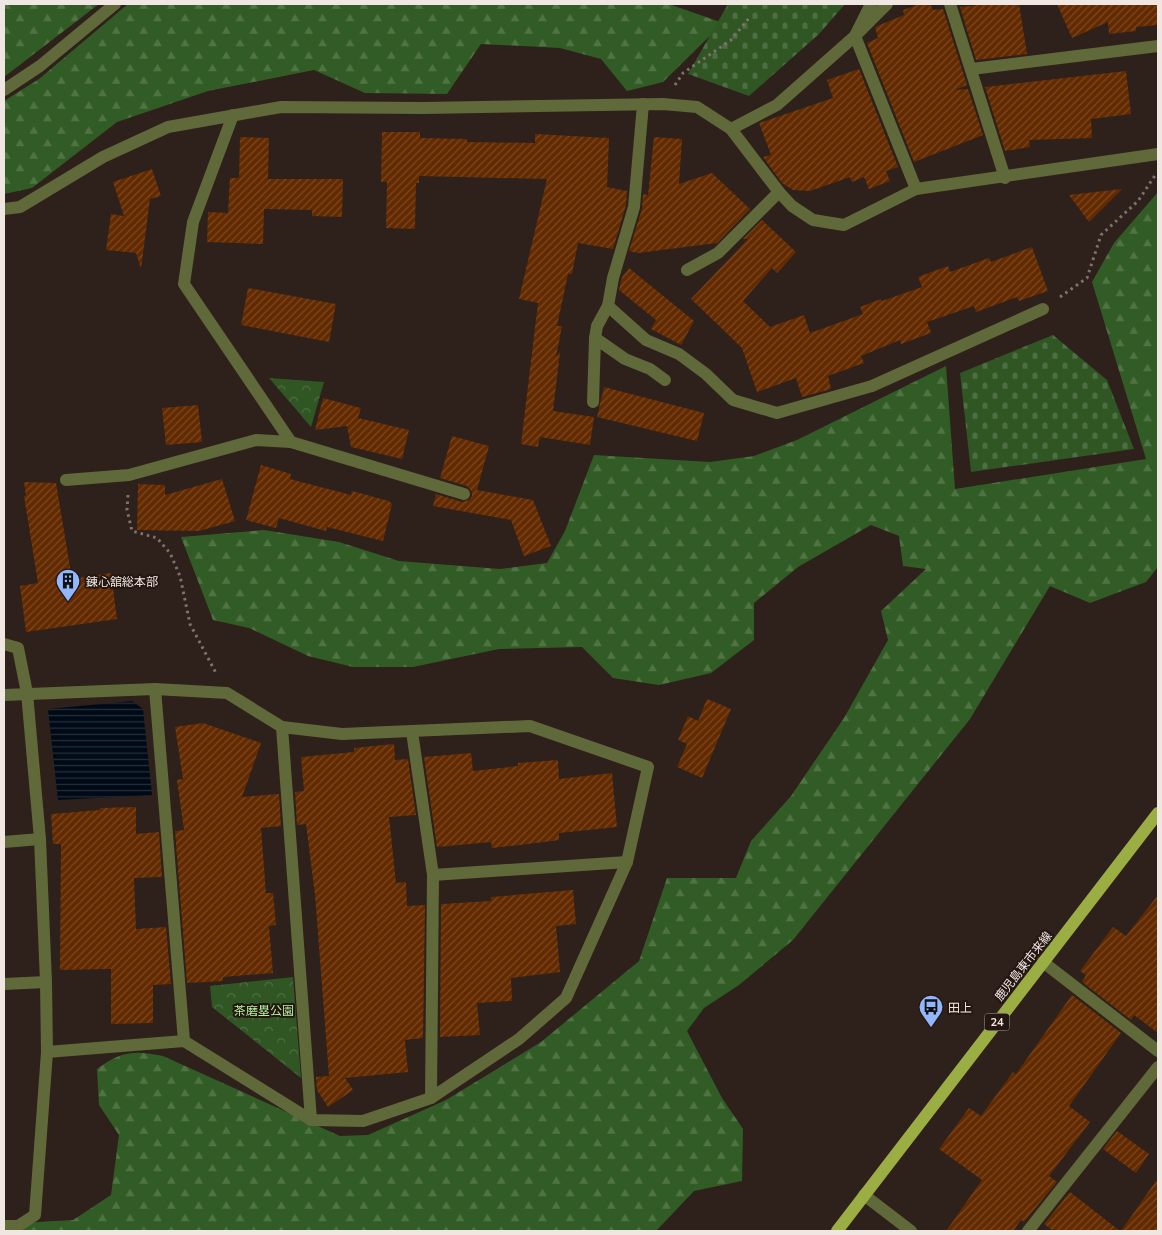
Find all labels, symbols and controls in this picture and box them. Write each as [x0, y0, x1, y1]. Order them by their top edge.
building icon: 錬心舘総本部 [55, 568, 81, 602]
place label: 錬心舘総本部 [86, 574, 158, 589]
street label: 鹿児島東市来線 [991, 928, 1055, 1004]
bus stop icon: 田上 [918, 994, 944, 1028]
place label: 田上 [948, 1000, 972, 1015]
park label: 茶磨塁公園 [234, 1003, 294, 1018]
road number: 24 [984, 1014, 1010, 1030]

